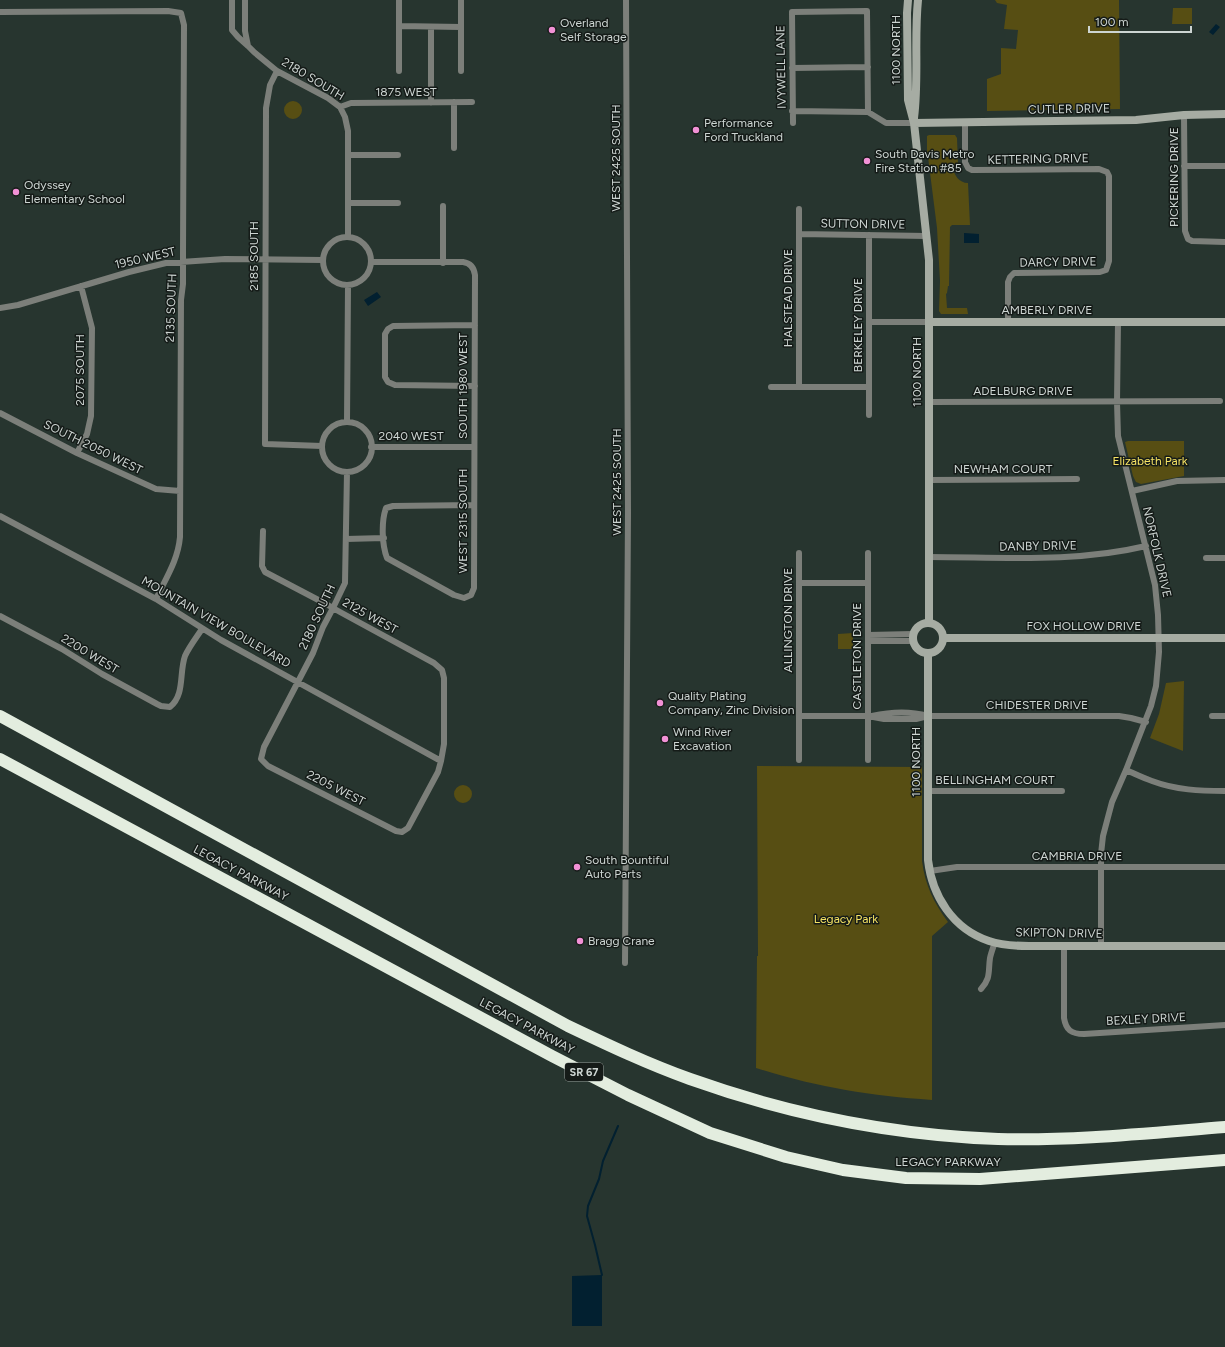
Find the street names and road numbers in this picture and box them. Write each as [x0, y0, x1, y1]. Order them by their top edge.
street label: 1100 NORTH [889, 15, 903, 85]
street label: IVYWELL LANE [773, 25, 789, 109]
street label: 2180 SOUTH [279, 55, 347, 103]
street label: 1875 WEST [375, 85, 437, 99]
street label: CUTLER DRIVE [1028, 101, 1110, 117]
street label: WEST 2425 SOUTH [609, 104, 623, 212]
street label: PICKERING DRIVE [1167, 127, 1181, 227]
street label: KETTERING DRIVE [987, 151, 1089, 167]
street label: SUTTON DRIVE [820, 216, 906, 232]
street label: 2185 SOUTH [247, 221, 261, 291]
street label: 1950 WEST [113, 244, 177, 272]
street label: HALSTEAD DRIVE [781, 249, 795, 347]
street label: DARCY DRIVE [1019, 254, 1097, 270]
street label: 2135 SOUTH [163, 273, 179, 343]
street label: BERKELEY DRIVE [851, 278, 865, 372]
street label: AMBERLY DRIVE [1002, 303, 1092, 317]
street label: SOUTH 1980 WEST [456, 333, 470, 439]
street label: 2075 SOUTH [73, 334, 87, 406]
street label: 1100 NORTH [910, 337, 924, 407]
street label: ADELBURG DRIVE [973, 384, 1073, 398]
street label: SOUTH 2050 WEST [41, 417, 145, 477]
street label: WEST 2425 SOUTH [610, 428, 624, 536]
street label: 2040 WEST [378, 429, 444, 443]
street label: NEWHAM COURT [954, 462, 1053, 476]
street label: WEST 2315 SOUTH [456, 469, 470, 573]
street label: NORFOLK DRIVE [1140, 505, 1174, 599]
street label: DANBY DRIVE [999, 538, 1077, 554]
street label: ALLINGTON DRIVE [781, 568, 795, 672]
street label: MOUNTAIN VIEW BOULEVARD [139, 573, 293, 671]
street label: 2180 SOUTH [296, 582, 338, 652]
street label: 2125 WEST [340, 595, 400, 637]
street label: CASTLETON DRIVE [850, 603, 864, 709]
street label: FOX HOLLOW DRIVE [1027, 619, 1141, 633]
street label: 2200 WEST [59, 631, 122, 677]
street label: CHIDESTER DRIVE [986, 698, 1088, 712]
street label: 1100 NORTH [909, 727, 923, 797]
street label: 2205 WEST [304, 767, 368, 809]
street label: BELLINGHAM COURT [935, 773, 1055, 787]
street label: LEGACY PARKWAY [191, 842, 291, 904]
street label: CAMBRIA DRIVE [1032, 849, 1122, 863]
street label: SKIPTON DRIVE [1015, 925, 1103, 941]
street label: LEGACY PARKWAY [477, 995, 577, 1057]
street label: BEXLEY DRIVE [1106, 1010, 1186, 1028]
road number: SR 67 [565, 1063, 603, 1081]
street label: LEGACY PARKWAY [895, 1155, 1001, 1169]

